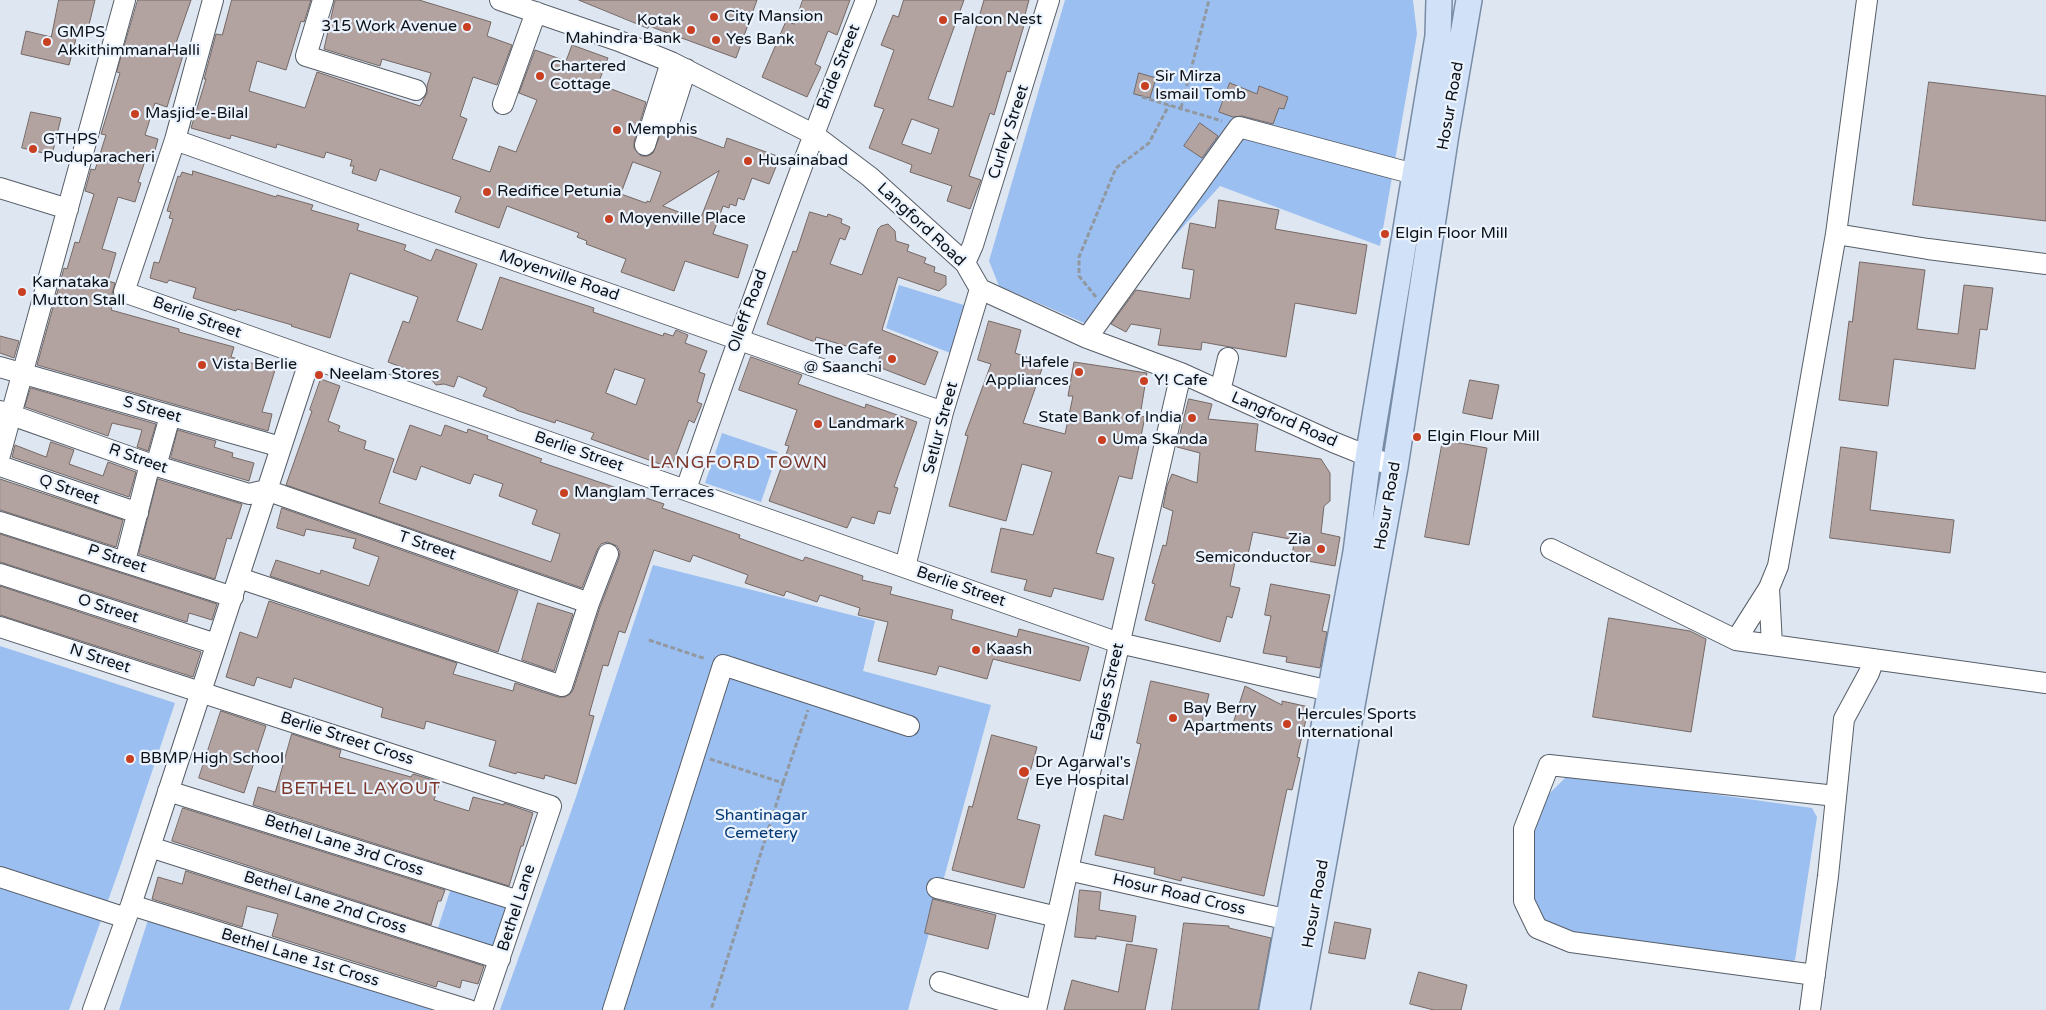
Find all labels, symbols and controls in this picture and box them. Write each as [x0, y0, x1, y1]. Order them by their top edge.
place label: City Mansion [724, 7, 823, 27]
place label: Falcon Nest [953, 10, 1042, 30]
place label: Kotak Mahindra Bank [565, 11, 681, 49]
marker: City Mansion [708, 11, 720, 23]
marker: Falcon Nest [937, 14, 949, 26]
place label: 315 Work Avenue [321, 17, 457, 37]
marker: 315 Work Avenue [461, 21, 473, 33]
street label: Bride Street [813, 22, 865, 112]
place label: GMPS AkkithimmanaHalli [57, 23, 200, 61]
marker: Kotak Mahindra Bank [685, 24, 697, 36]
place label: Yes Bank [726, 30, 794, 50]
marker: Yes Bank [710, 34, 722, 46]
marker: GMPS AkkithimmanaHalli [41, 36, 53, 48]
place label: Chartered Cottage [550, 57, 626, 95]
street label: Hosur Road [1434, 60, 1468, 152]
place label: Sir Mirza Ismail Tomb [1155, 67, 1246, 105]
marker: Chartered Cottage [534, 70, 546, 82]
marker: Sir Mirza Ismail Tomb [1139, 80, 1151, 92]
street label: Curley Street [985, 82, 1033, 182]
place label: Masjid-e-Bilal [145, 104, 248, 124]
marker: Masjid-e-Bilal [129, 108, 141, 120]
place label: Memphis [627, 120, 697, 140]
marker: Memphis [611, 124, 623, 136]
place label: GTHPS Puduparacheri [43, 130, 155, 168]
marker: GTHPS Puduparacheri [27, 143, 39, 155]
place label: Husainabad [758, 151, 848, 171]
marker: Husainabad [742, 155, 754, 167]
street label: Langford Road [873, 179, 969, 271]
place label: Redifice Petunia [497, 182, 622, 202]
marker: Redifice Petunia [481, 186, 493, 198]
place label: Moyenville Place [619, 209, 746, 229]
marker: Moyenville Place [603, 213, 615, 225]
place label: Elgin Floor Mill [1395, 224, 1508, 244]
marker: Elgin Floor Mill [1379, 228, 1391, 240]
street label: Moyenville Road [496, 246, 622, 306]
street label: Olleff Road [724, 267, 772, 355]
place label: Karnataka Mutton Stall [32, 273, 125, 311]
marker: Karnataka Mutton Stall [16, 286, 28, 298]
street label: Berlie Street [150, 293, 244, 343]
place label: The Cafe @ Saanchi [804, 340, 882, 378]
marker: The Cafe @ Saanchi [886, 353, 898, 365]
place label: Hafele Appliances [985, 353, 1069, 391]
place label: Vista Berlie [212, 355, 297, 375]
marker: Vista Berlie [196, 359, 208, 371]
place label: Neelam Stores [329, 365, 439, 385]
marker: Hafele Appliances [1073, 366, 1085, 378]
marker: Neelam Stores [313, 369, 325, 381]
place label: Y! Cafe [1154, 371, 1207, 391]
marker: Y! Cafe [1138, 375, 1150, 387]
street label: Setlur Street [919, 380, 963, 476]
street label: Langford Road [1228, 388, 1340, 452]
street label: S Street [121, 393, 183, 427]
place label: State Bank of India [1039, 408, 1182, 428]
marker: State Bank of India [1186, 412, 1198, 424]
place label: Landmark [828, 414, 905, 434]
marker: Landmark [812, 418, 824, 430]
place label: Elgin Flour Mill [1427, 427, 1540, 447]
street label: Berlie Street [532, 428, 626, 476]
place label: Uma Skanda [1112, 430, 1208, 450]
marker: Elgin Flour Mill [1411, 431, 1423, 443]
marker: Uma Skanda [1096, 434, 1108, 446]
street label: R Street [106, 440, 170, 478]
district label: LANGFORD TOWN [648, 452, 830, 474]
street label: Hosur Road [1371, 460, 1405, 552]
street label: Q Street [36, 471, 102, 509]
place label: Manglam Terraces [574, 483, 714, 503]
marker: Manglam Terraces [558, 487, 570, 499]
street label: T Street [396, 527, 458, 565]
place label: Zia Semiconductor [1195, 530, 1311, 568]
street label: P Street [85, 541, 149, 577]
marker: Zia Semiconductor [1315, 543, 1327, 555]
street label: Berlie Street [914, 563, 1008, 611]
street label: O Street [75, 590, 141, 628]
street label: N Street [67, 640, 133, 678]
place label: Kaash [986, 640, 1032, 660]
street label: Eagles Street [1087, 641, 1129, 743]
marker: Kaash [970, 644, 982, 656]
place label: Bay Berry Apartments [1183, 699, 1273, 737]
place label: Hercules Sports International [1297, 705, 1416, 743]
street label: Berlie Street Cross [278, 708, 416, 770]
marker: Bay Berry Apartments [1167, 712, 1179, 724]
marker: Hercules Sports International [1281, 718, 1293, 730]
place label: BBMP High School [140, 749, 284, 769]
marker: BBMP High School [124, 753, 136, 765]
place label: Dr Agarwal's Eye Hospital [1035, 753, 1131, 791]
marker: Dr Agarwal's Eye Hospital [1017, 765, 1031, 779]
district label: BETHEL LAYOUT [279, 778, 443, 800]
park label: Shantinagar Cemetery [715, 806, 807, 844]
street label: Bethel Lane 3rd Cross [262, 811, 426, 881]
street label: Hosur Road [1299, 858, 1333, 950]
street label: Bethel Lane [494, 862, 540, 954]
street label: Bethel Lane 2nd Cross [241, 868, 409, 938]
street label: Hosur Road Cross [1111, 870, 1247, 920]
street label: Bethel Lane 1st Cross [219, 925, 381, 991]

